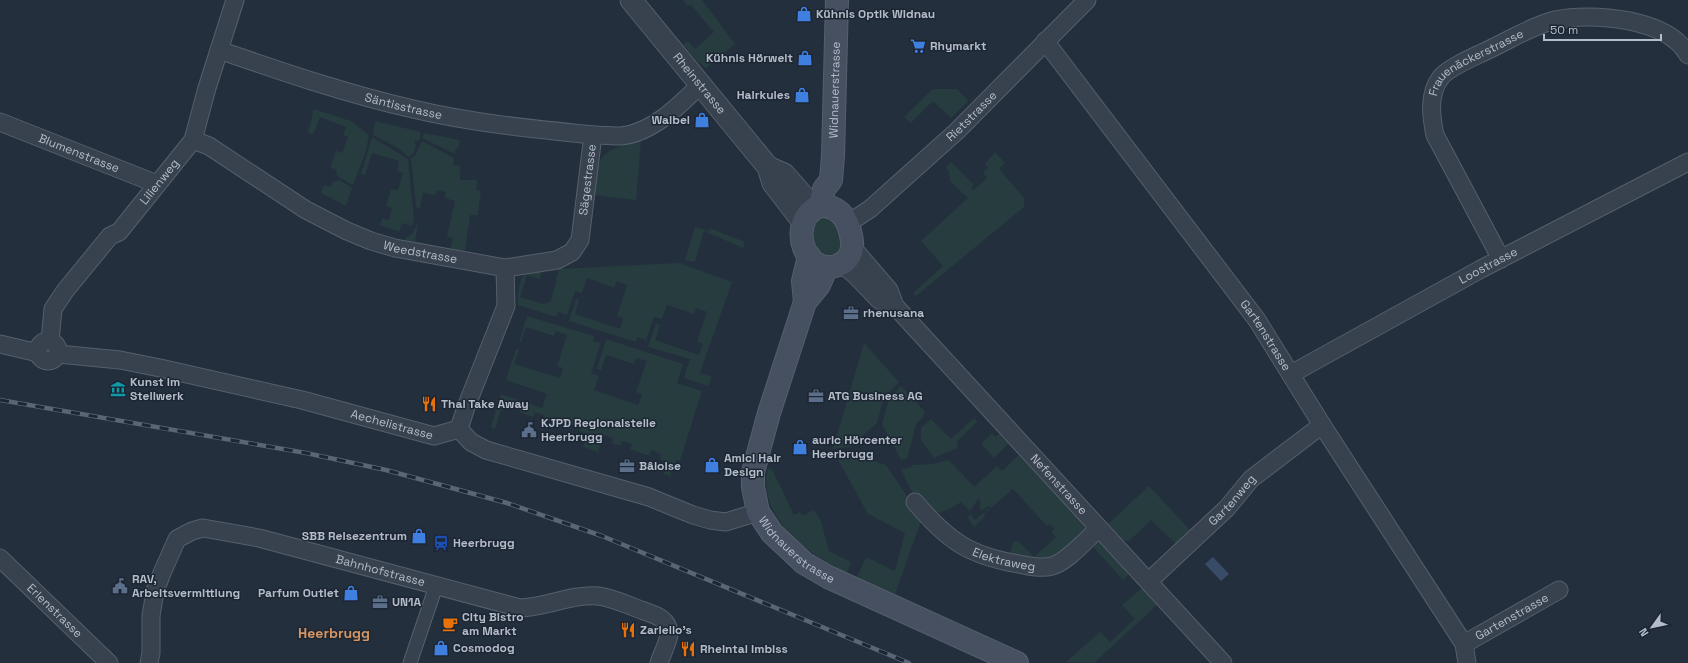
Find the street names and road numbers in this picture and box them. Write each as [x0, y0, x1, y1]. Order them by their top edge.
street label: Frauenäckerstrasse [1425, 25, 1526, 98]
street label: Widnauerstrasse [825, 41, 844, 139]
street label: Rheinstrasse [670, 49, 729, 118]
street label: Rietstrasse [943, 87, 1000, 145]
street label: Säntisstrasse [363, 89, 444, 123]
street label: Blumenstrasse [36, 130, 122, 176]
street label: Sägestrasse [575, 143, 600, 216]
street label: Lilienweg [136, 156, 183, 208]
street label: Weedstrasse [381, 237, 459, 267]
street label: Loostrasse [1456, 244, 1520, 288]
street label: Gartenstrasse [1237, 297, 1295, 374]
street label: Aechelistrasse [349, 406, 435, 443]
street label: Nefenstrasse [1027, 451, 1091, 518]
street label: Gartenweg [1205, 471, 1259, 529]
street label: Widnauerstrasse [755, 513, 837, 587]
street label: Elektraweg [970, 544, 1036, 575]
street label: Bahnhofstrasse [334, 551, 427, 590]
street label: Erlenstrasse [23, 580, 86, 641]
street label: Gartenstrasse [1472, 590, 1551, 644]

